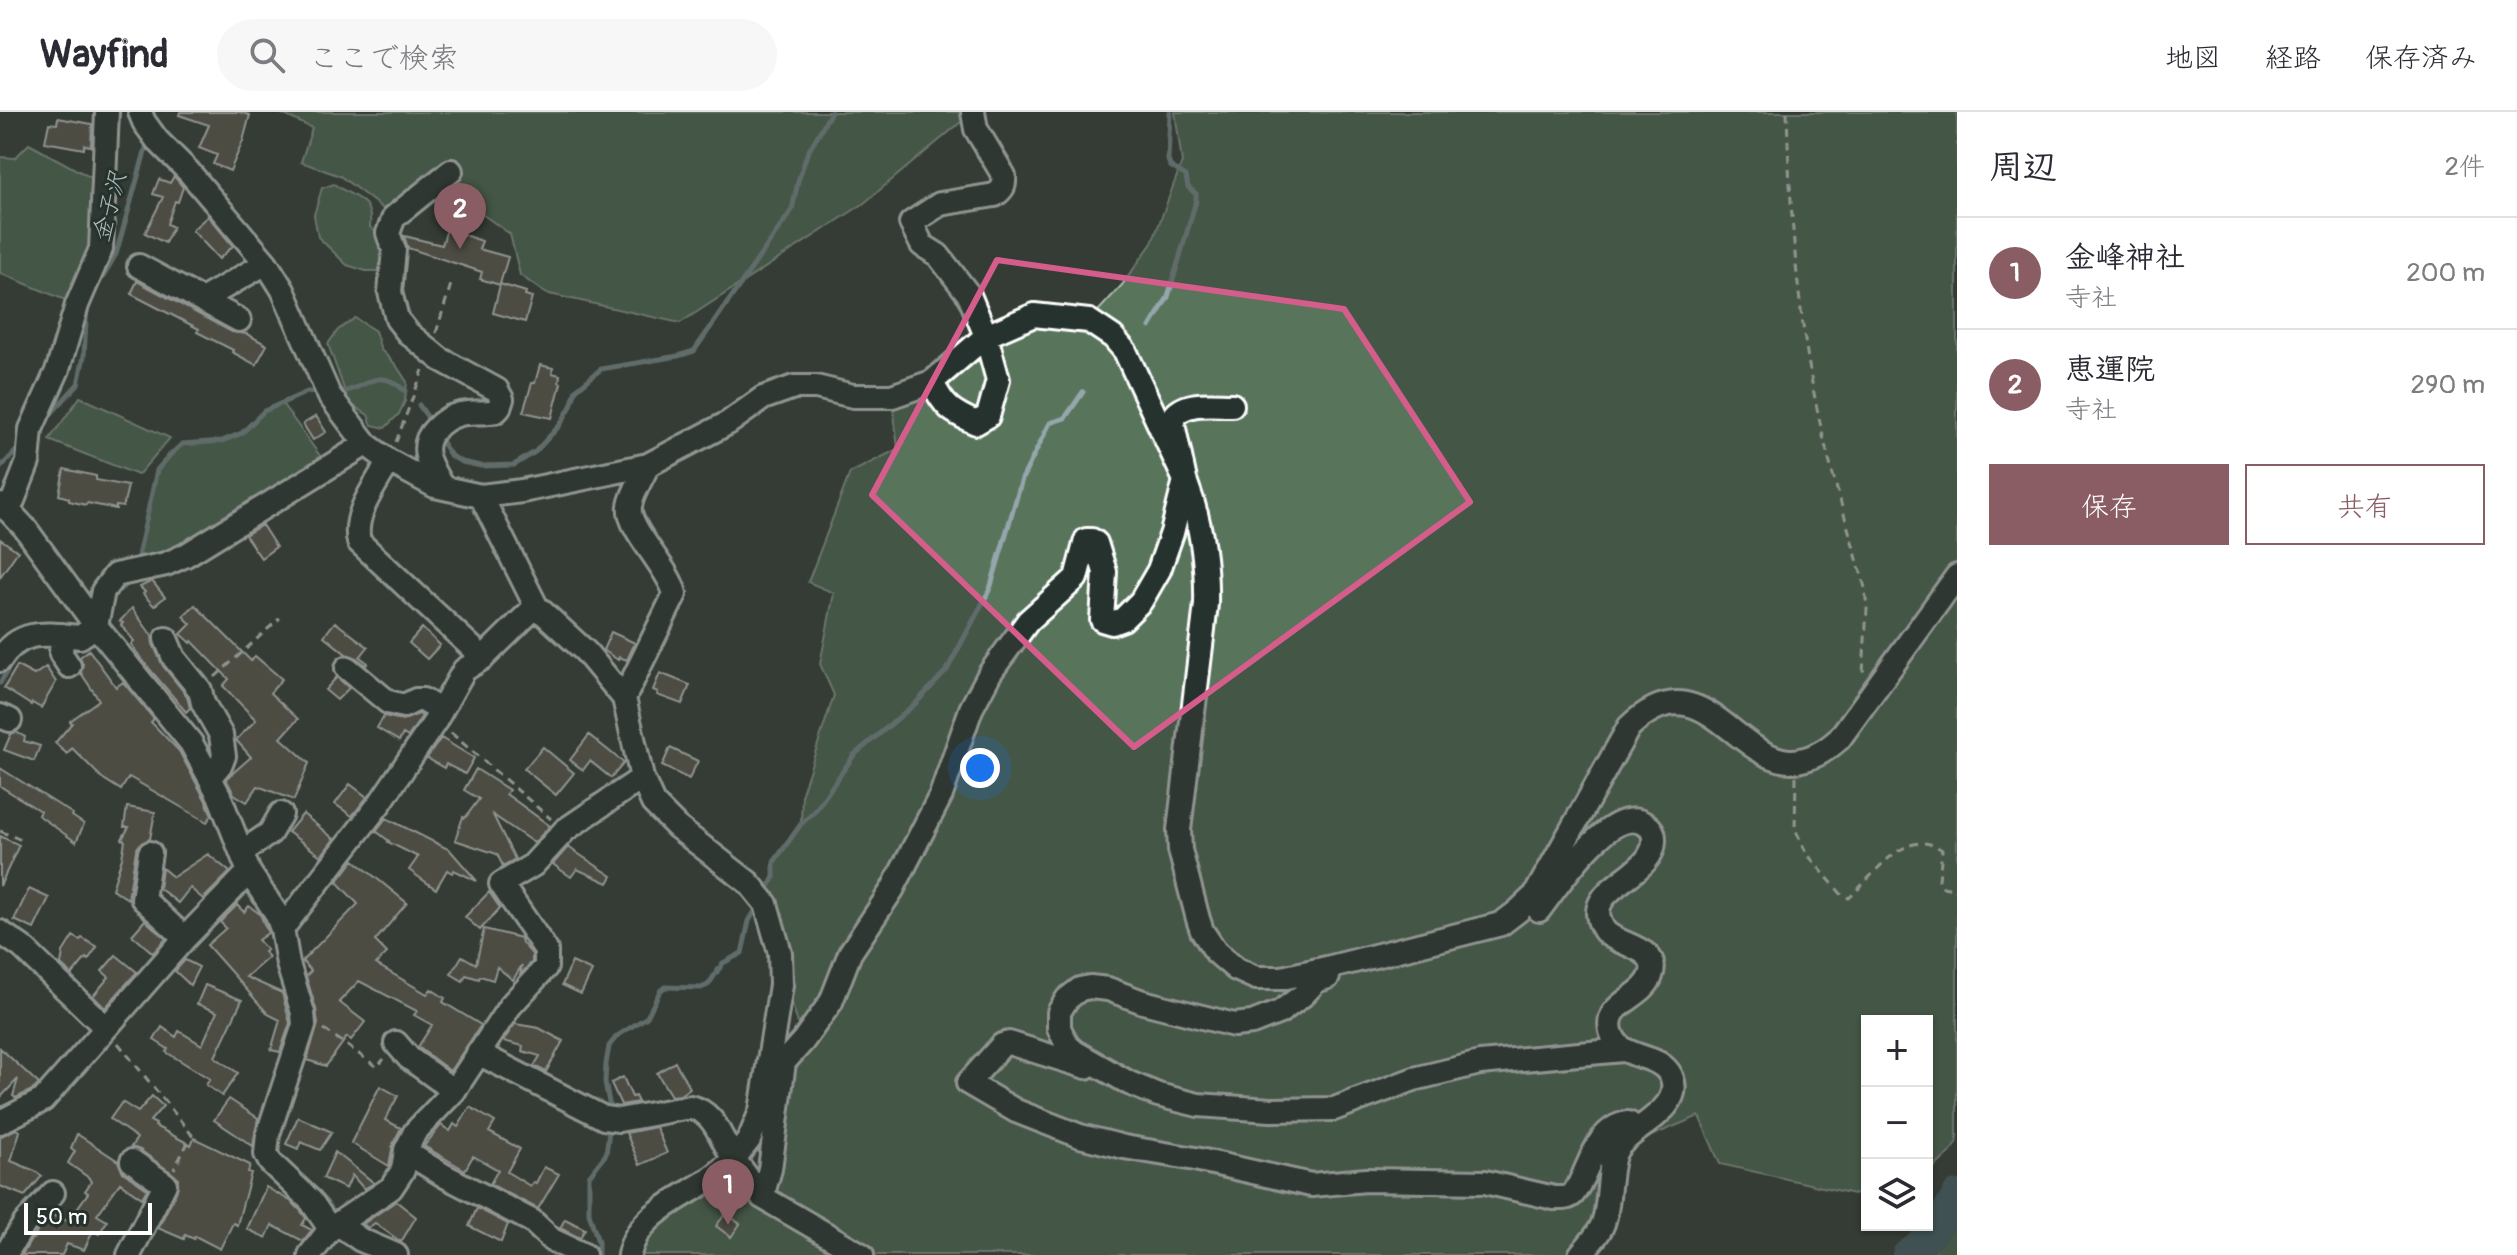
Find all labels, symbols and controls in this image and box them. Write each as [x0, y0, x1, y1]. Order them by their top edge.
search box [217, 19, 777, 91]
text: Wayfind [40, 31, 169, 79]
icon: search [245, 33, 289, 77]
text: ここで検索 [309, 40, 459, 77]
text: 地図 [2165, 41, 2221, 76]
text: 経路 [2265, 41, 2321, 76]
text: 保存済み [2365, 41, 2477, 76]
text: 周辺 [1989, 146, 2057, 189]
text: 2件 [2444, 151, 2485, 183]
water label: 金子沢 [86, 168, 133, 246]
pin: 2 [434, 183, 486, 249]
text: 金峰神社 [2065, 239, 2185, 276]
text: 1 [2010, 257, 2020, 289]
text: 200 m [2406, 257, 2485, 289]
text: 寺社 [2065, 282, 2117, 314]
text: 恵運院 [2065, 351, 2155, 388]
text: 2 [2008, 369, 2022, 401]
text: 290 m [2411, 369, 2485, 401]
text: 寺社 [2065, 394, 2117, 426]
button: 保存 [1989, 464, 2229, 545]
button: 共有 [2245, 464, 2485, 545]
your location [960, 748, 1000, 788]
map controls [1861, 1015, 1933, 1231]
button: + [1861, 1015, 1933, 1087]
button: − [1861, 1087, 1933, 1159]
pin: 1 [702, 1159, 754, 1225]
button: layers [1861, 1159, 1933, 1231]
scale bar [24, 1199, 152, 1235]
text: 50 m [36, 1203, 87, 1231]

